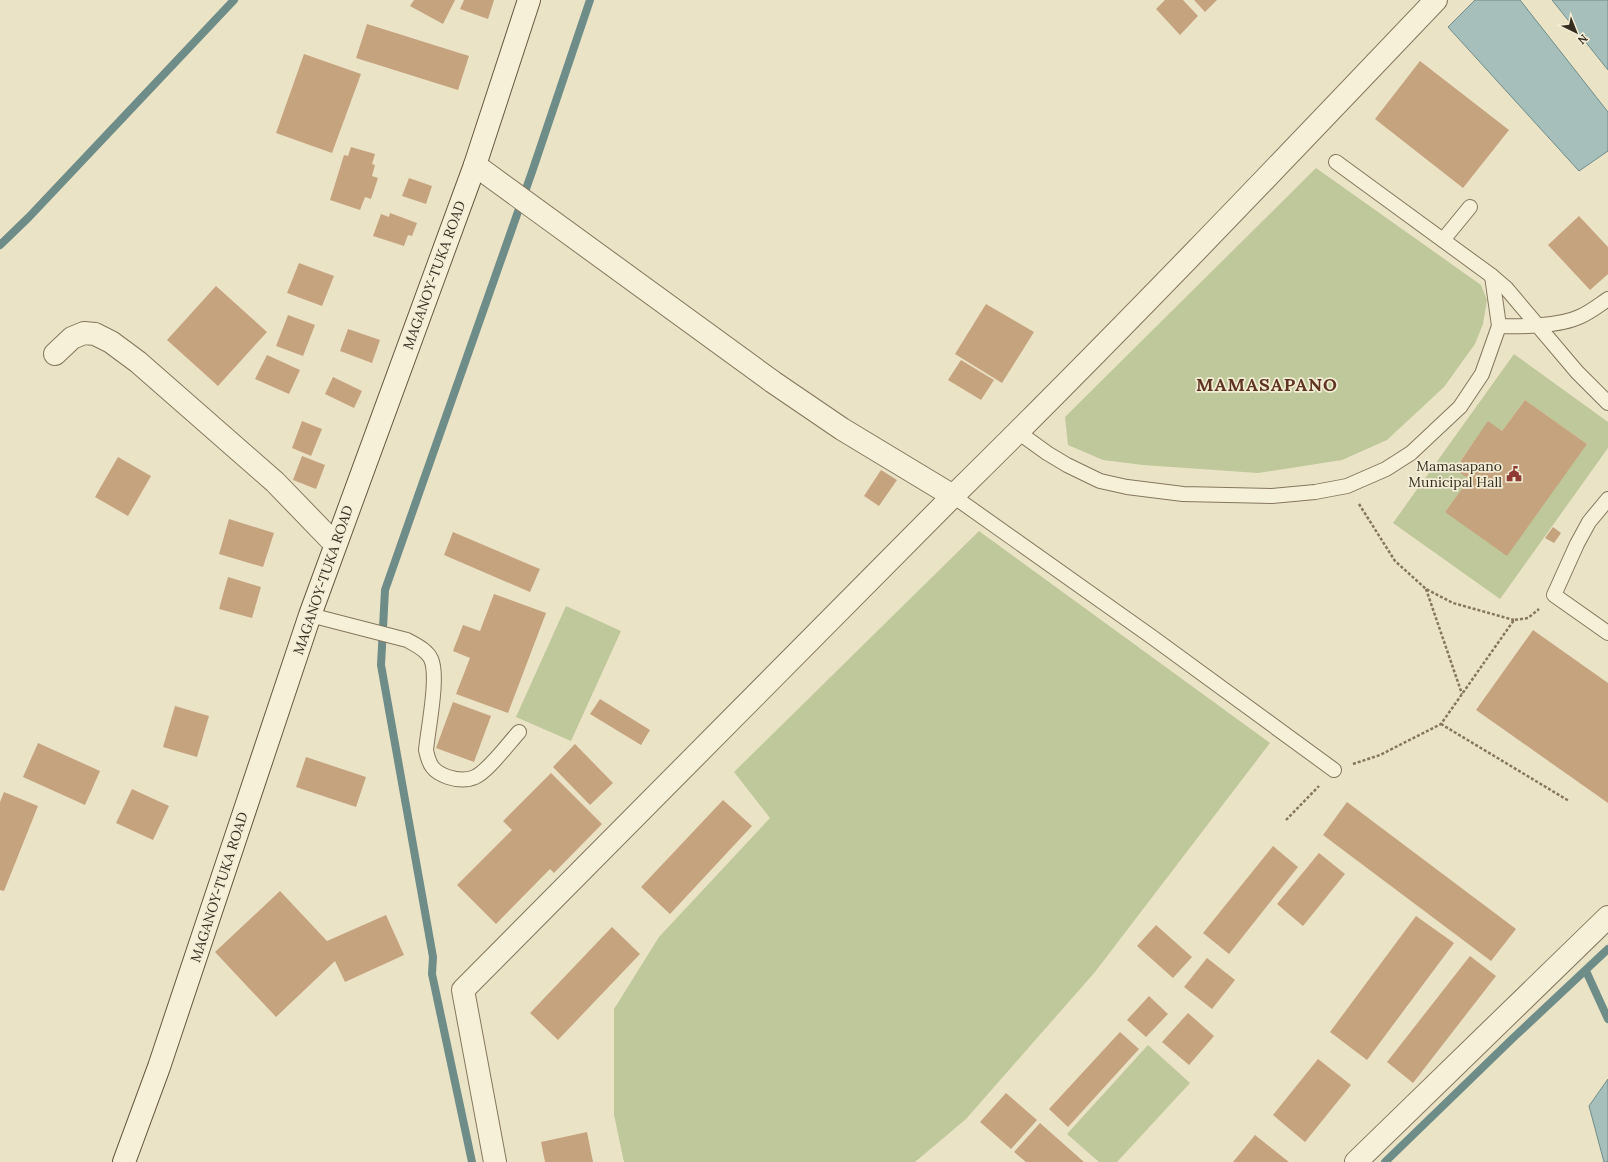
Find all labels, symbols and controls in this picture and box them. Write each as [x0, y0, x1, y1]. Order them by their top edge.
north arrow [1556, 12, 1596, 52]
text: N [1575, 31, 1591, 48]
street label: MAGANOY-TUKA ROAD [399, 198, 469, 352]
district label: MAMASAPANO [1196, 373, 1338, 396]
place label: Mamasapano Municipal Hall [1408, 457, 1502, 491]
public building icon: Mamasapano Municipal Hall [1505, 465, 1523, 483]
street label: MAGANOY-TUKA ROAD [289, 503, 357, 657]
street label: MAGANOY-TUKA ROAD [186, 810, 252, 964]

